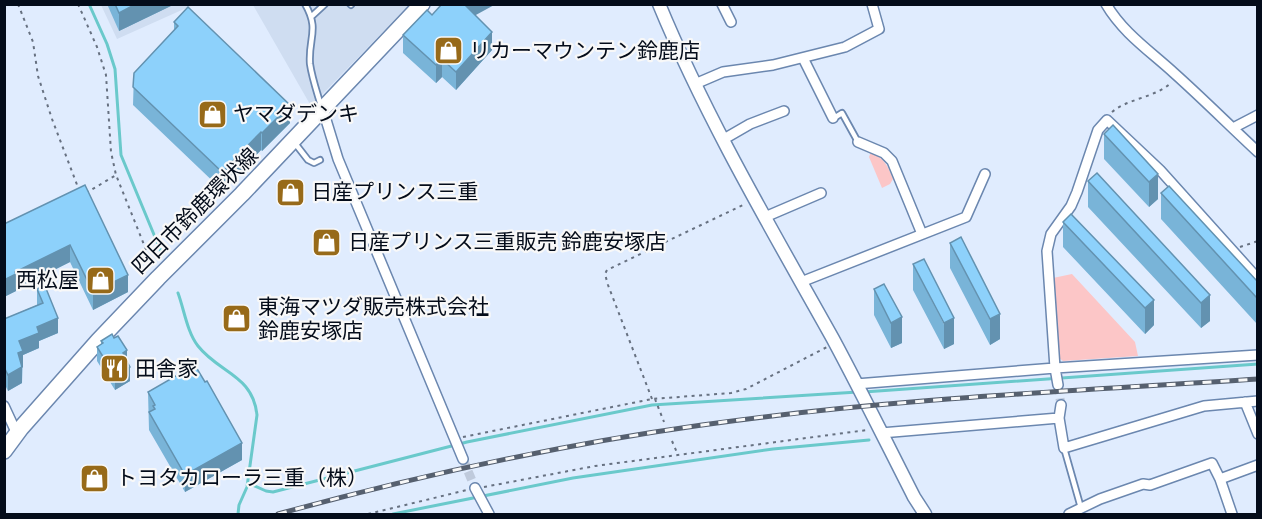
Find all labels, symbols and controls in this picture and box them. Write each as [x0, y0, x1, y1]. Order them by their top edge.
shop icon: リカーマウンテン鈴鹿店 [432, 35, 464, 67]
place label: リカーマウンテン鈴鹿店 [469, 40, 700, 62]
shop icon: ヤマダデンキ [196, 98, 228, 130]
place label: ヤマダデンキ [233, 103, 359, 125]
street label: 四日市鈴鹿環状線 [128, 144, 262, 278]
shop icon: 日産プリンス三重 [274, 176, 306, 208]
place label: 日産プリンス三重 [311, 181, 479, 203]
shop icon: 日産プリンス三重販売 鈴鹿安塚店 [311, 226, 343, 258]
place label: 日産プリンス三重販売 鈴鹿安塚店 [348, 231, 666, 253]
shop icon: 西松屋 [84, 264, 116, 296]
place label: 西松屋 [16, 269, 79, 291]
place label: 東海マツダ販売株式会社 鈴鹿安塚店 [258, 296, 489, 342]
shop icon: 東海マツダ販売株式会社 鈴鹿安塚店 [221, 303, 253, 335]
restaurant icon: 田舎家 [98, 353, 130, 385]
place label: 田舎家 [135, 358, 198, 380]
shop icon: トヨタカローラ三重（株） [79, 462, 111, 494]
place label: トヨタカローラ三重（株） [116, 467, 368, 489]

